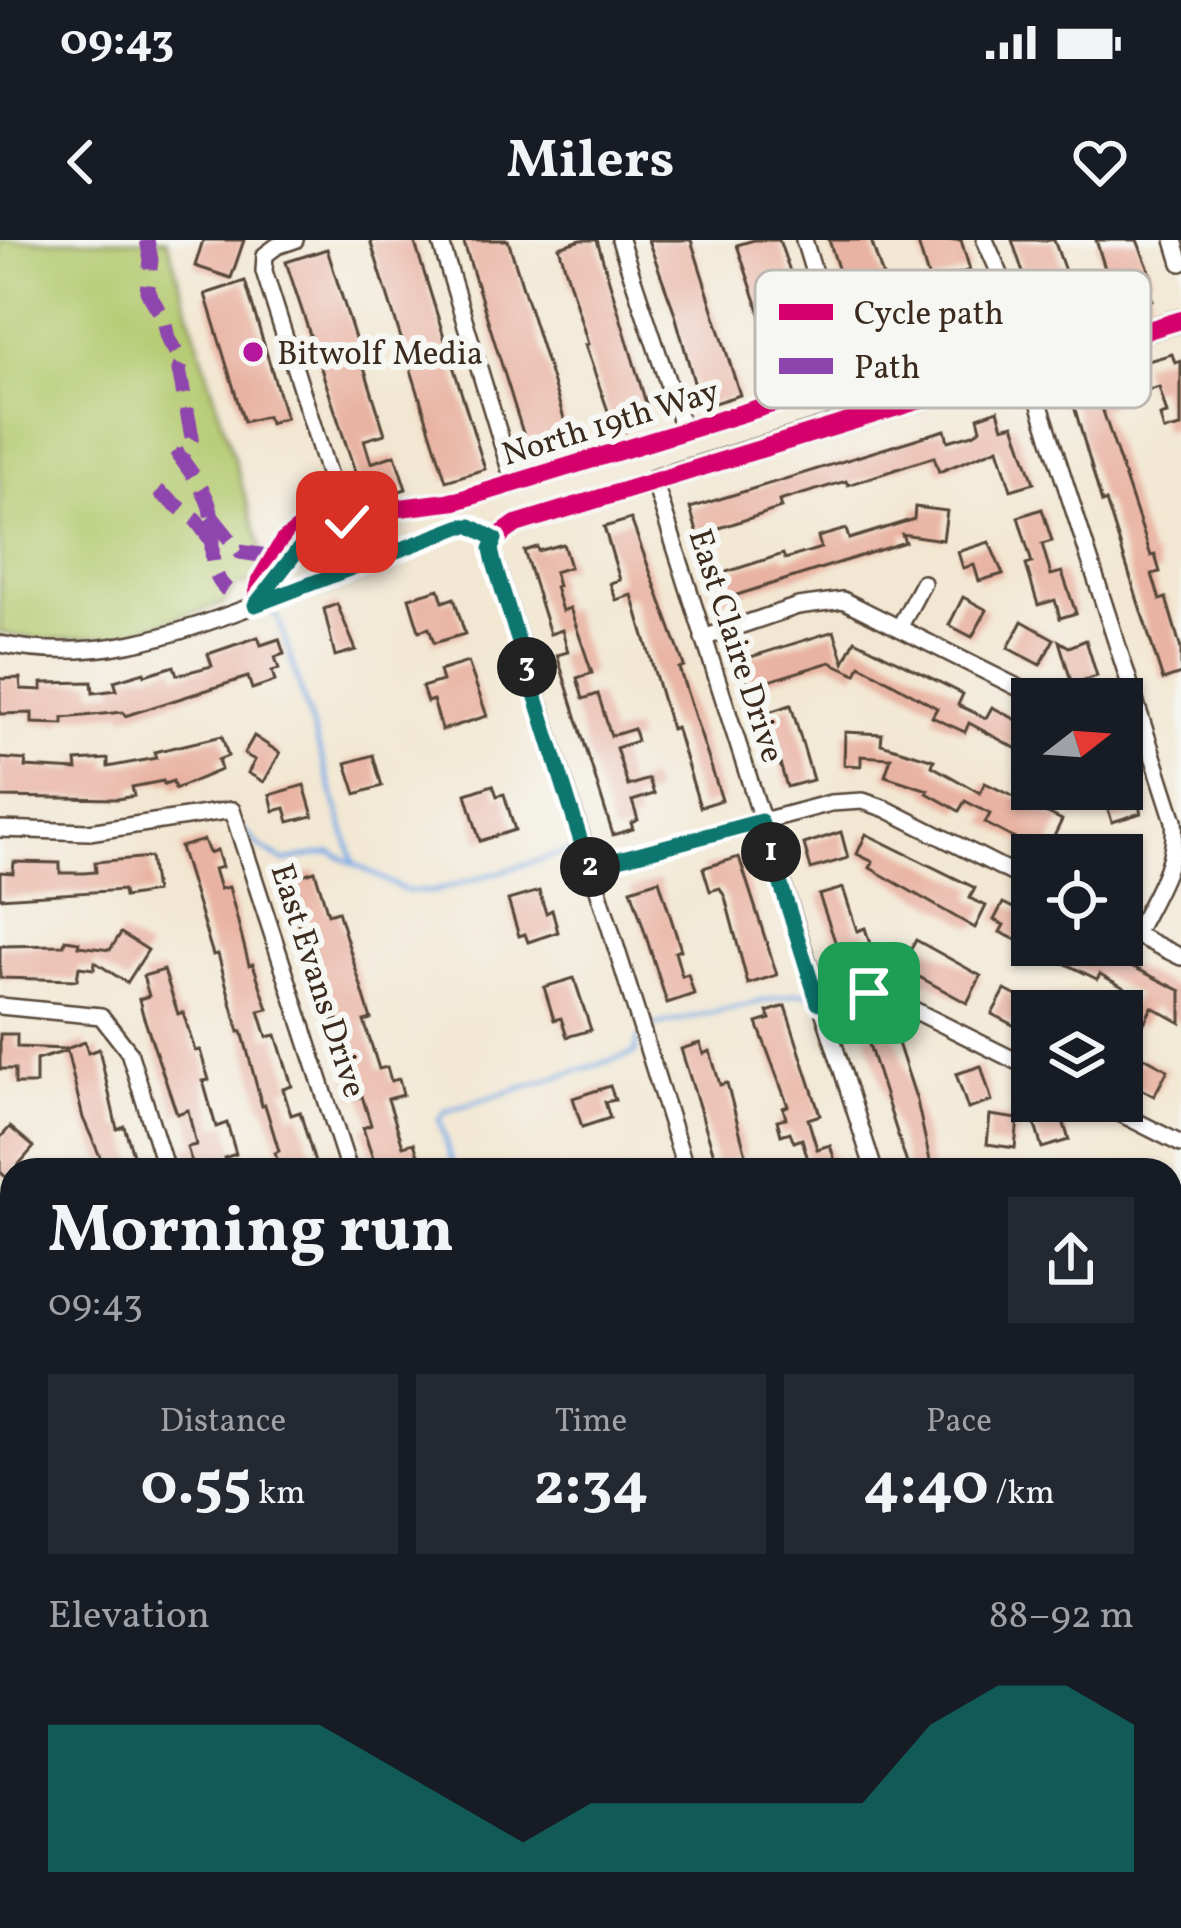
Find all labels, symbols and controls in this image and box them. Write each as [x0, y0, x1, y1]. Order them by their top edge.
text: 09:43 [60, 11, 174, 74]
text: Milers [507, 125, 674, 200]
icon: back [48, 129, 114, 195]
icon: heart [1067, 129, 1133, 195]
legend [755, 270, 1151, 408]
text: Cycle path [854, 293, 1004, 339]
place label: Bitwolf Media [277, 333, 483, 379]
marker: Bitwolf Media [240, 339, 266, 365]
text: Path [854, 347, 920, 393]
street label: North 19th Way [497, 370, 725, 480]
pin [296, 471, 398, 573]
icon: check [314, 489, 380, 555]
street label: East Claire Drive [675, 524, 794, 769]
pin: 3 [497, 637, 557, 697]
text: 3 [519, 644, 535, 690]
north arrow [1011, 678, 1143, 810]
map controls [1011, 678, 1143, 1122]
pin: 1 [741, 822, 801, 882]
text: 1 [764, 829, 778, 875]
button: locate [1011, 834, 1143, 966]
pin: 2 [560, 837, 620, 897]
text: 2 [581, 844, 599, 890]
street label: East Evans Drive [257, 858, 376, 1104]
pin [818, 942, 920, 1044]
icon: arrive [836, 960, 902, 1026]
button: layers [1011, 990, 1143, 1122]
text: Morning run [48, 1187, 454, 1279]
button: share [1008, 1197, 1134, 1323]
text: 09:43 [48, 1278, 143, 1332]
text: Distance [160, 1400, 286, 1446]
text: Time [555, 1400, 627, 1446]
text: Pace [926, 1400, 992, 1446]
text: 0.55 [141, 1446, 252, 1529]
text: 2:34 [533, 1446, 649, 1529]
text: 4:40 [863, 1446, 989, 1529]
text: km [252, 1472, 305, 1518]
text: /km [989, 1472, 1055, 1518]
text: Elevation [48, 1590, 210, 1644]
text: 88–92 m [989, 1590, 1134, 1644]

